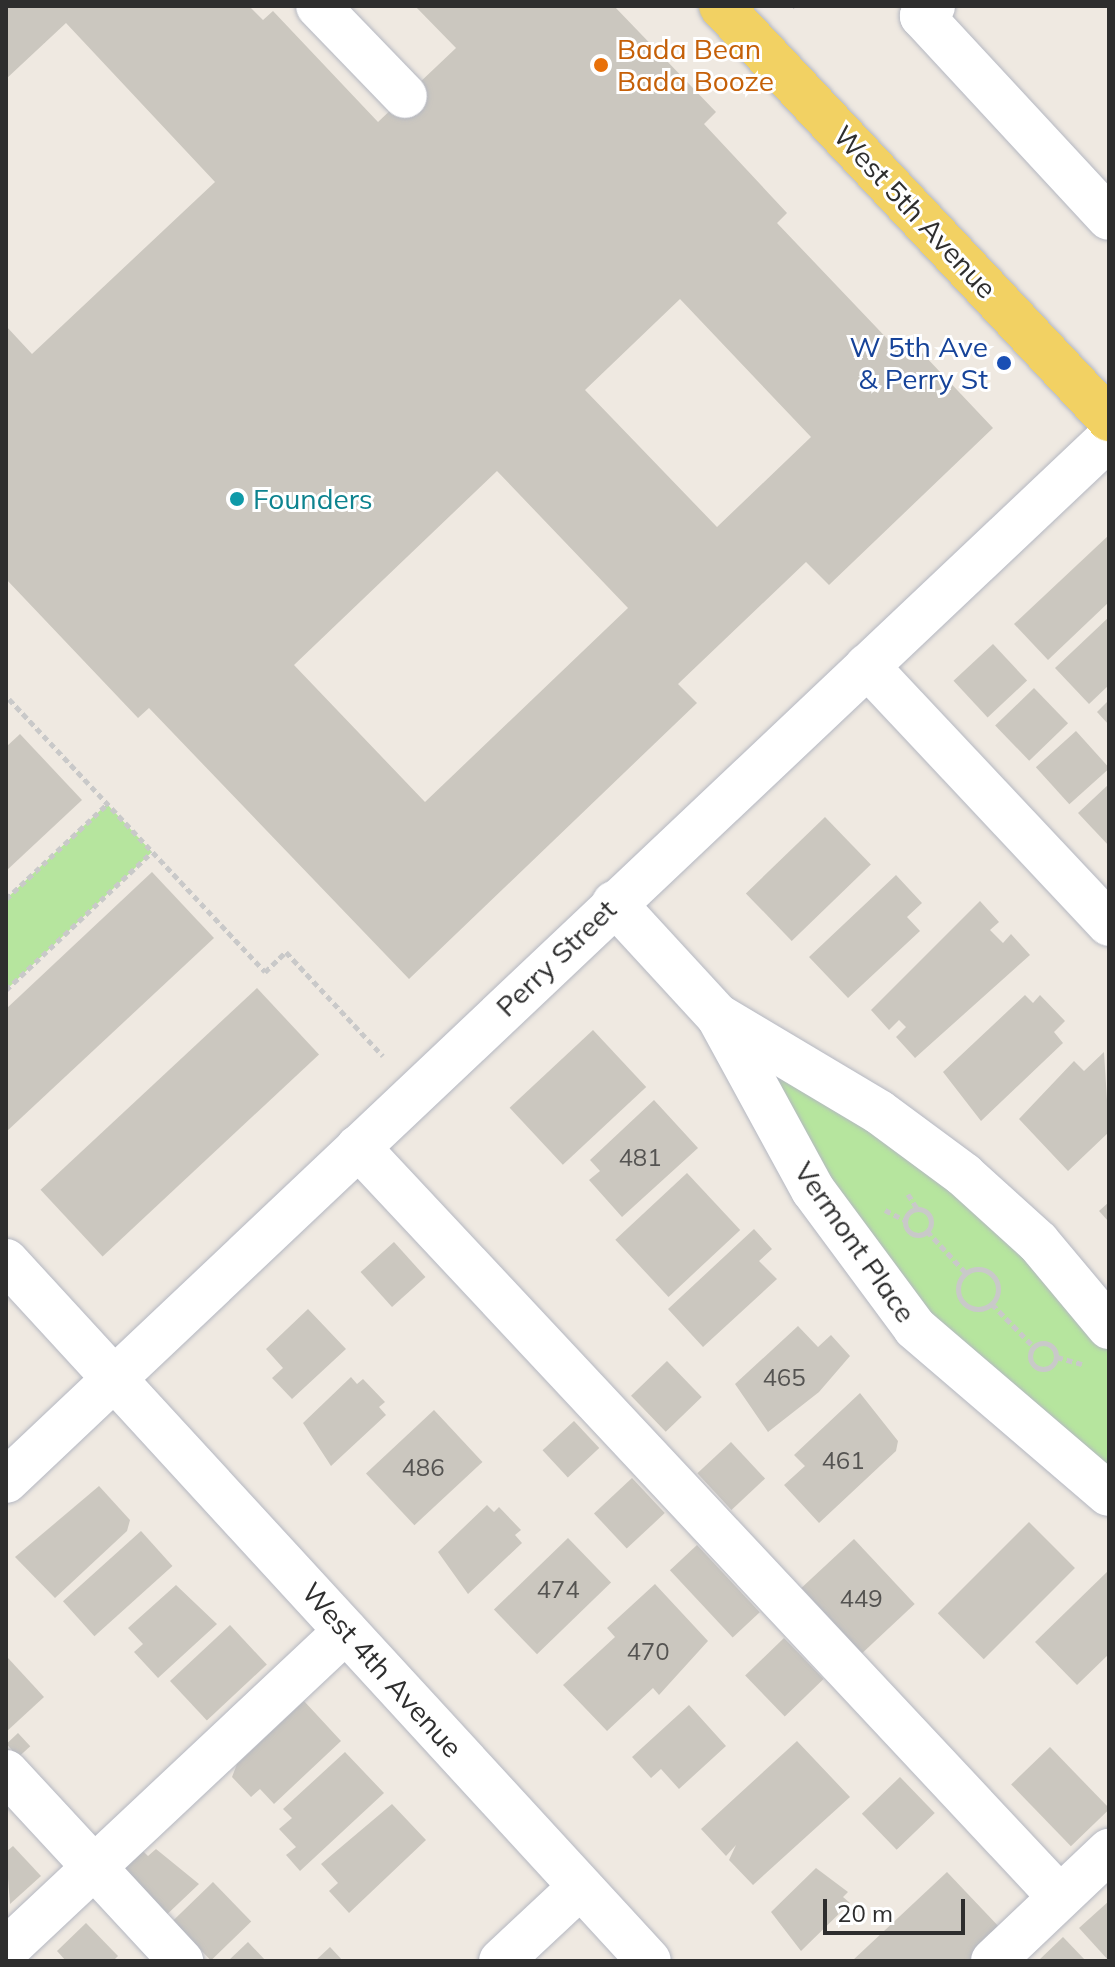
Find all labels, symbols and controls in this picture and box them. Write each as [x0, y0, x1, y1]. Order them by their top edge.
place label: Bada Bean Bada Booze [617, 32, 774, 98]
marker: Bada Bean Bada Booze [592, 56, 610, 74]
street label: West 5th Avenue [827, 119, 1003, 305]
place label: W 5th Ave & Perry St [850, 330, 988, 396]
marker: W 5th Ave & Perry St [995, 354, 1013, 372]
place label: Founders [253, 482, 373, 516]
marker: Founders [228, 490, 246, 508]
street label: Perry Street [489, 893, 623, 1023]
house number: 481 [618, 1144, 662, 1172]
street label: Vermont Place [787, 1155, 923, 1329]
house number: 465 [762, 1364, 806, 1392]
house number: 461 [821, 1447, 865, 1475]
house number: 486 [401, 1454, 445, 1482]
street label: West 4th Avenue [295, 1576, 469, 1764]
house number: 474 [536, 1576, 580, 1604]
house number: 449 [839, 1585, 883, 1613]
house number: 470 [626, 1638, 670, 1666]
scale bar [827, 1883, 969, 1933]
text: 20 m [837, 1898, 893, 1928]

